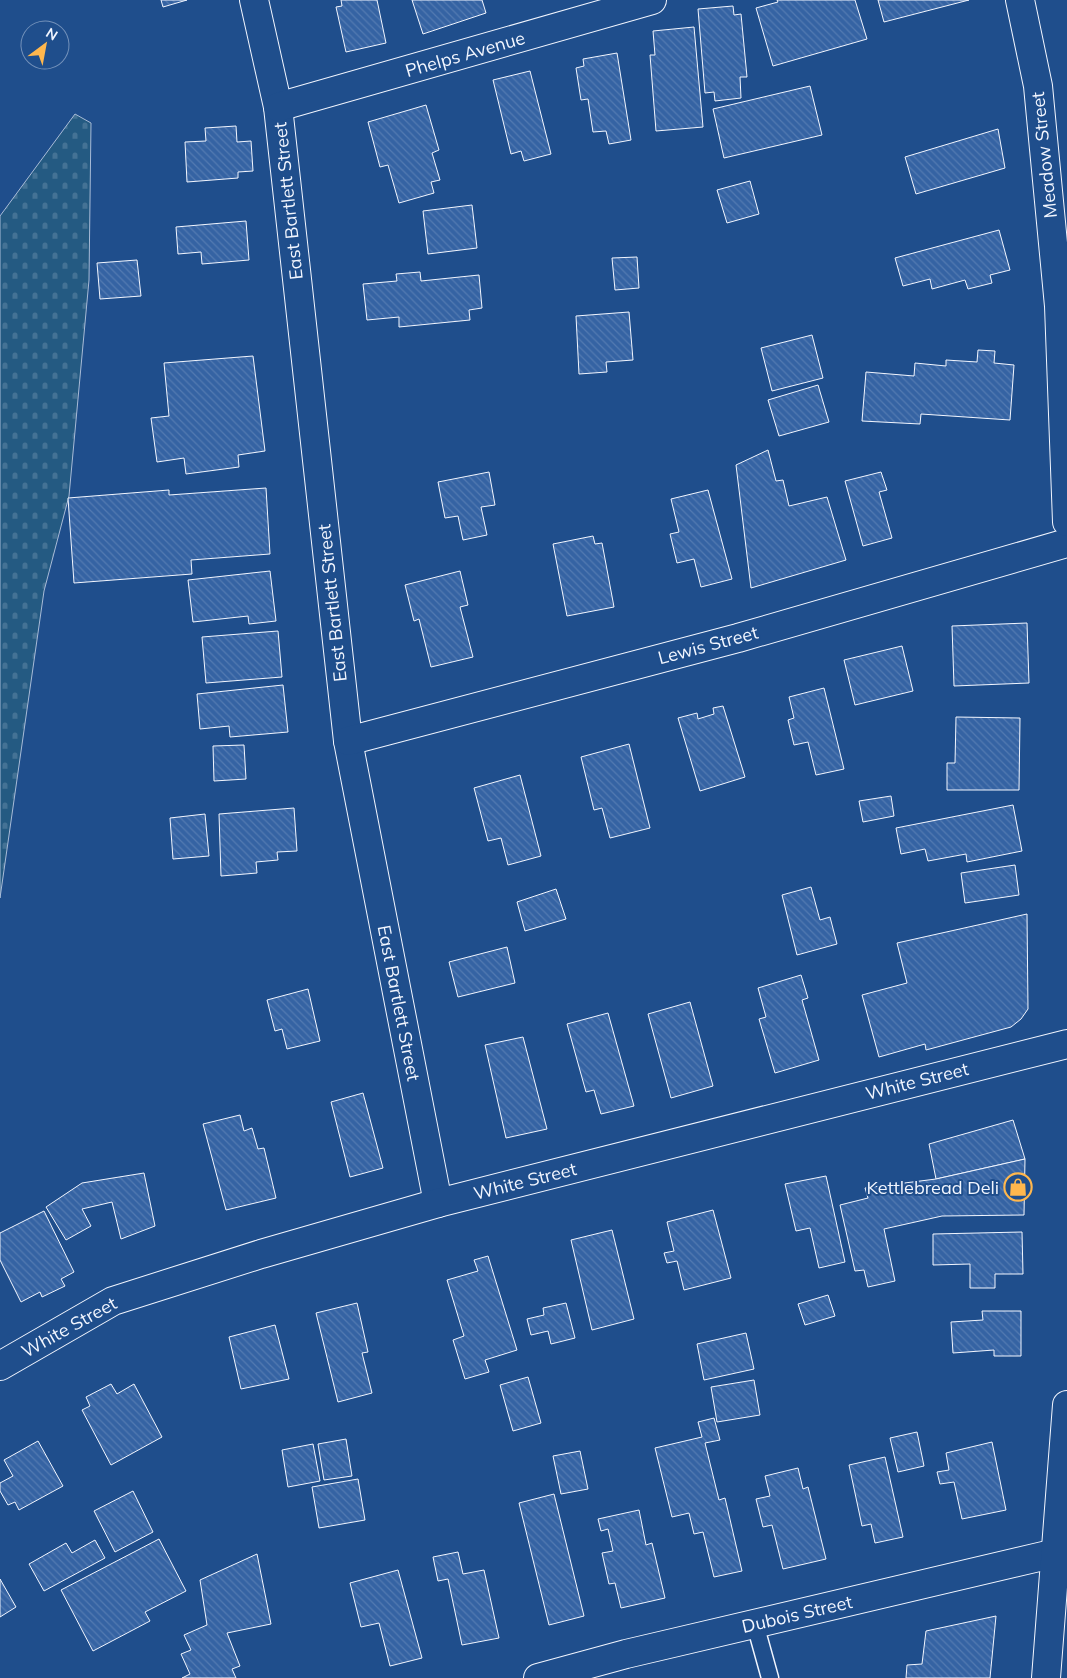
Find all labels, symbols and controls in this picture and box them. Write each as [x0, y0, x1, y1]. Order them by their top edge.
north arrow [20, 20, 70, 70]
text: N [43, 24, 61, 44]
street label: Phelps Avenue [402, 26, 528, 82]
street label: Meadow Street [1026, 91, 1062, 219]
street label: East Bartlett Street [268, 121, 308, 281]
street label: East Bartlett Street [312, 523, 352, 683]
street label: Lewis Street [655, 621, 761, 669]
street label: East Bartlett Street [373, 923, 425, 1083]
street label: White Street [863, 1057, 971, 1105]
street label: White Street [471, 1157, 579, 1205]
shop icon: Kettlebread Deli [1003, 1172, 1033, 1202]
place label: Kettlebread Deli [866, 1176, 999, 1199]
street label: White Street [17, 1291, 121, 1363]
street label: Dubois Street [740, 1590, 854, 1638]

